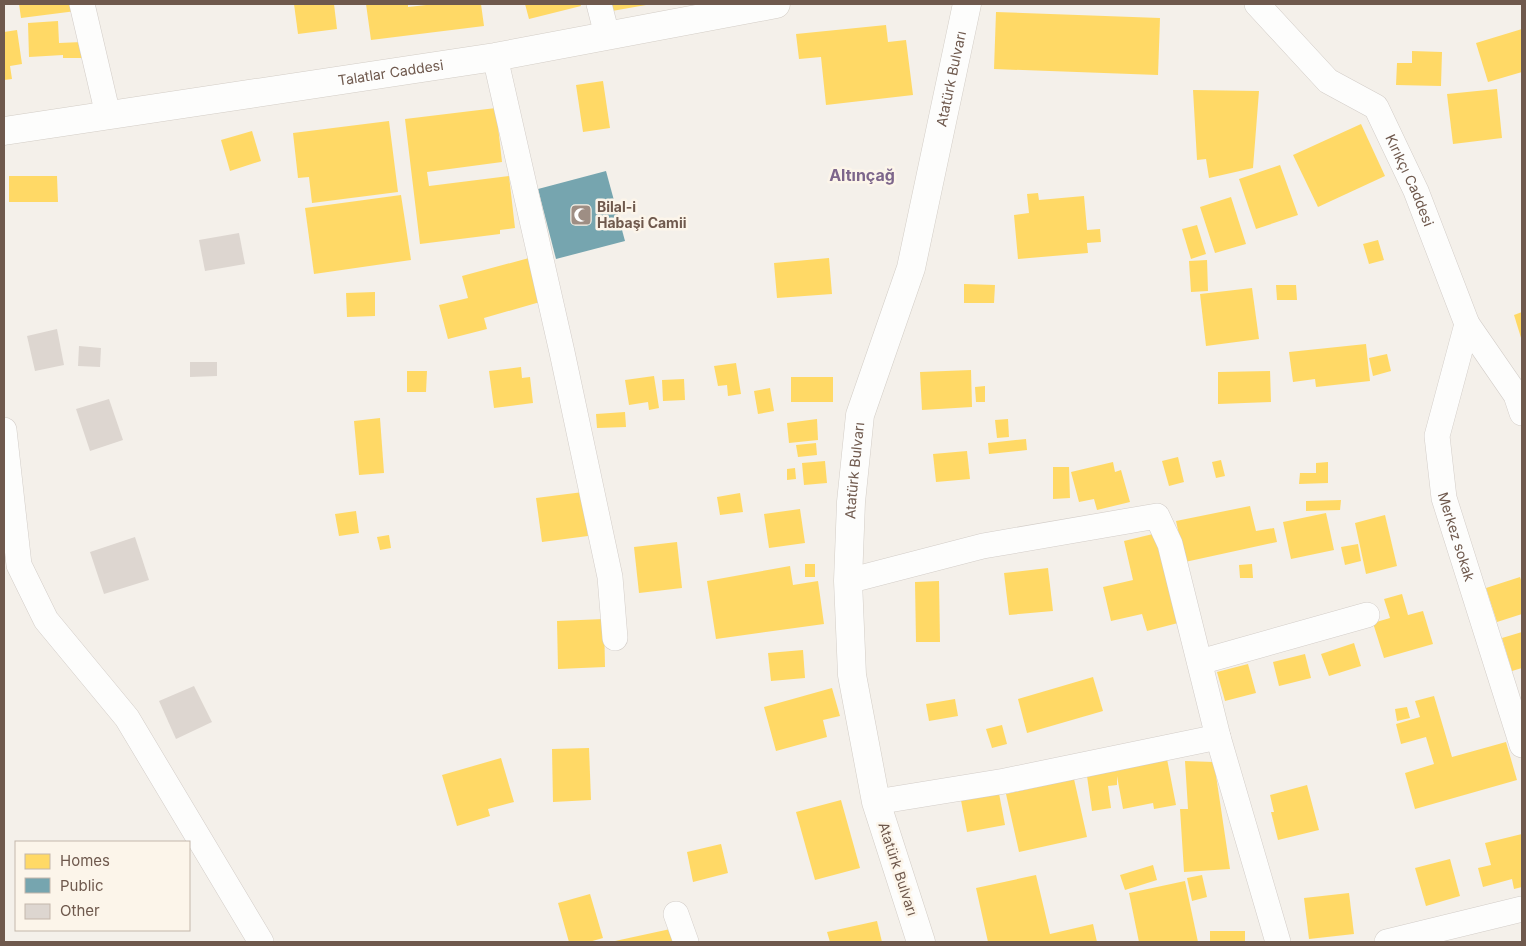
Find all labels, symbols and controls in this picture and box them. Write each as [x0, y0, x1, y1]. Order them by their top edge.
street label: Atatürk Bulvarı [932, 29, 969, 128]
street label: Talatlar Caddesi [337, 56, 444, 89]
street label: Kırıkçı Caddesi [1382, 131, 1438, 228]
district label: Altınçağ [829, 165, 895, 185]
place label: Bilal-i Habaşi Camii [597, 198, 687, 231]
mosque icon: Bilal-i Habaşi Camii [569, 203, 593, 227]
street label: Atatürk Bulvarı [841, 421, 867, 519]
street label: Merkez sokak [1435, 490, 1479, 584]
street label: Atatürk Bulvarı [875, 820, 922, 918]
legend [15, 841, 190, 931]
text: Homes [60, 851, 110, 870]
text: Public [60, 876, 103, 895]
text: Other [60, 901, 100, 920]

